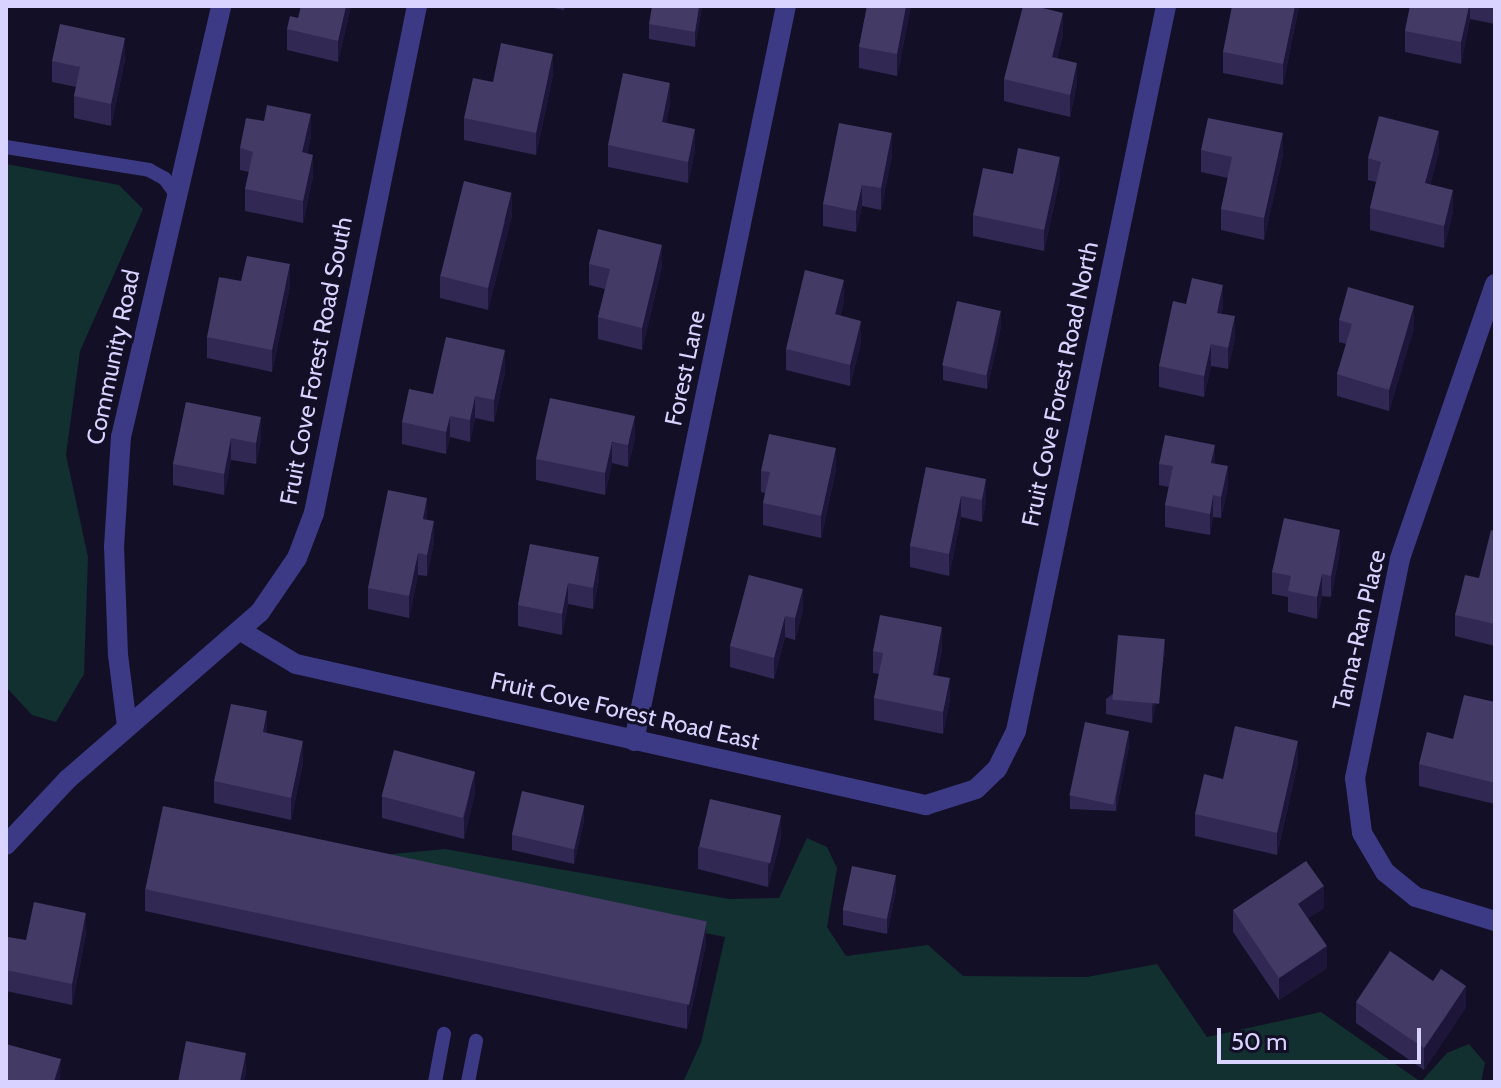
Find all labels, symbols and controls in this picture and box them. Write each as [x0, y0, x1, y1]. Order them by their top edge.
street label: Fruit Cove Forest Road South [274, 214, 358, 508]
street label: Fruit Cove Forest Road North [1016, 239, 1104, 529]
street label: Community Road [80, 267, 146, 447]
street label: Forest Lane [659, 308, 711, 428]
street label: Tama-Ran Place [1327, 547, 1391, 713]
street label: Fruit Cove Forest Road East [488, 666, 762, 756]
scale bar [1221, 1012, 1425, 1062]
text: 50 m [1231, 1027, 1287, 1056]

